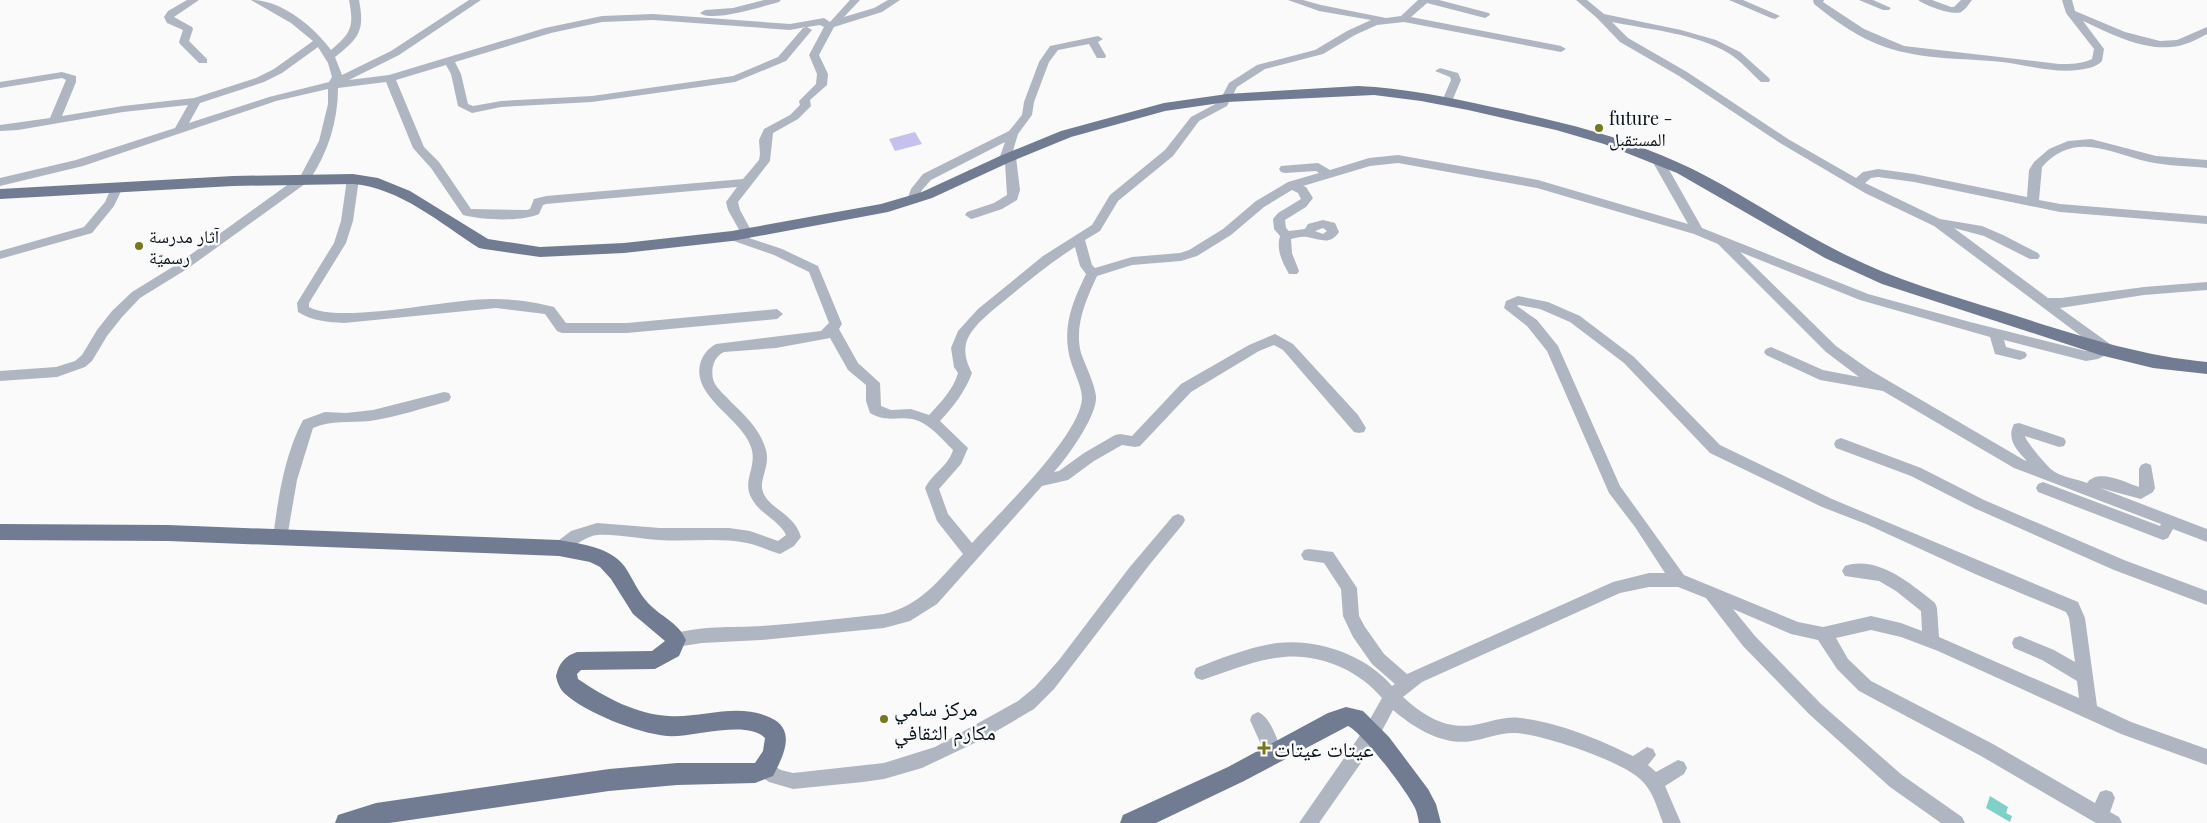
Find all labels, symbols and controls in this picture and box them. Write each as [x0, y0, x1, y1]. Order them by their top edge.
place label: future - المستقبل [1609, 106, 1673, 151]
marker: future - المستقبل [1593, 122, 1605, 134]
place label: آثار مدرسة رسميّة [149, 224, 220, 269]
marker: آثار مدرسة رسميّة [133, 240, 145, 252]
place label: مركز سامي مكارم الثقافي [894, 693, 996, 749]
marker: مركز سامي مكارم الثقافي [878, 713, 890, 725]
place label: عيتات عيتات [1274, 734, 1374, 762]
marker: عيتات عيتات [1258, 742, 1270, 754]

